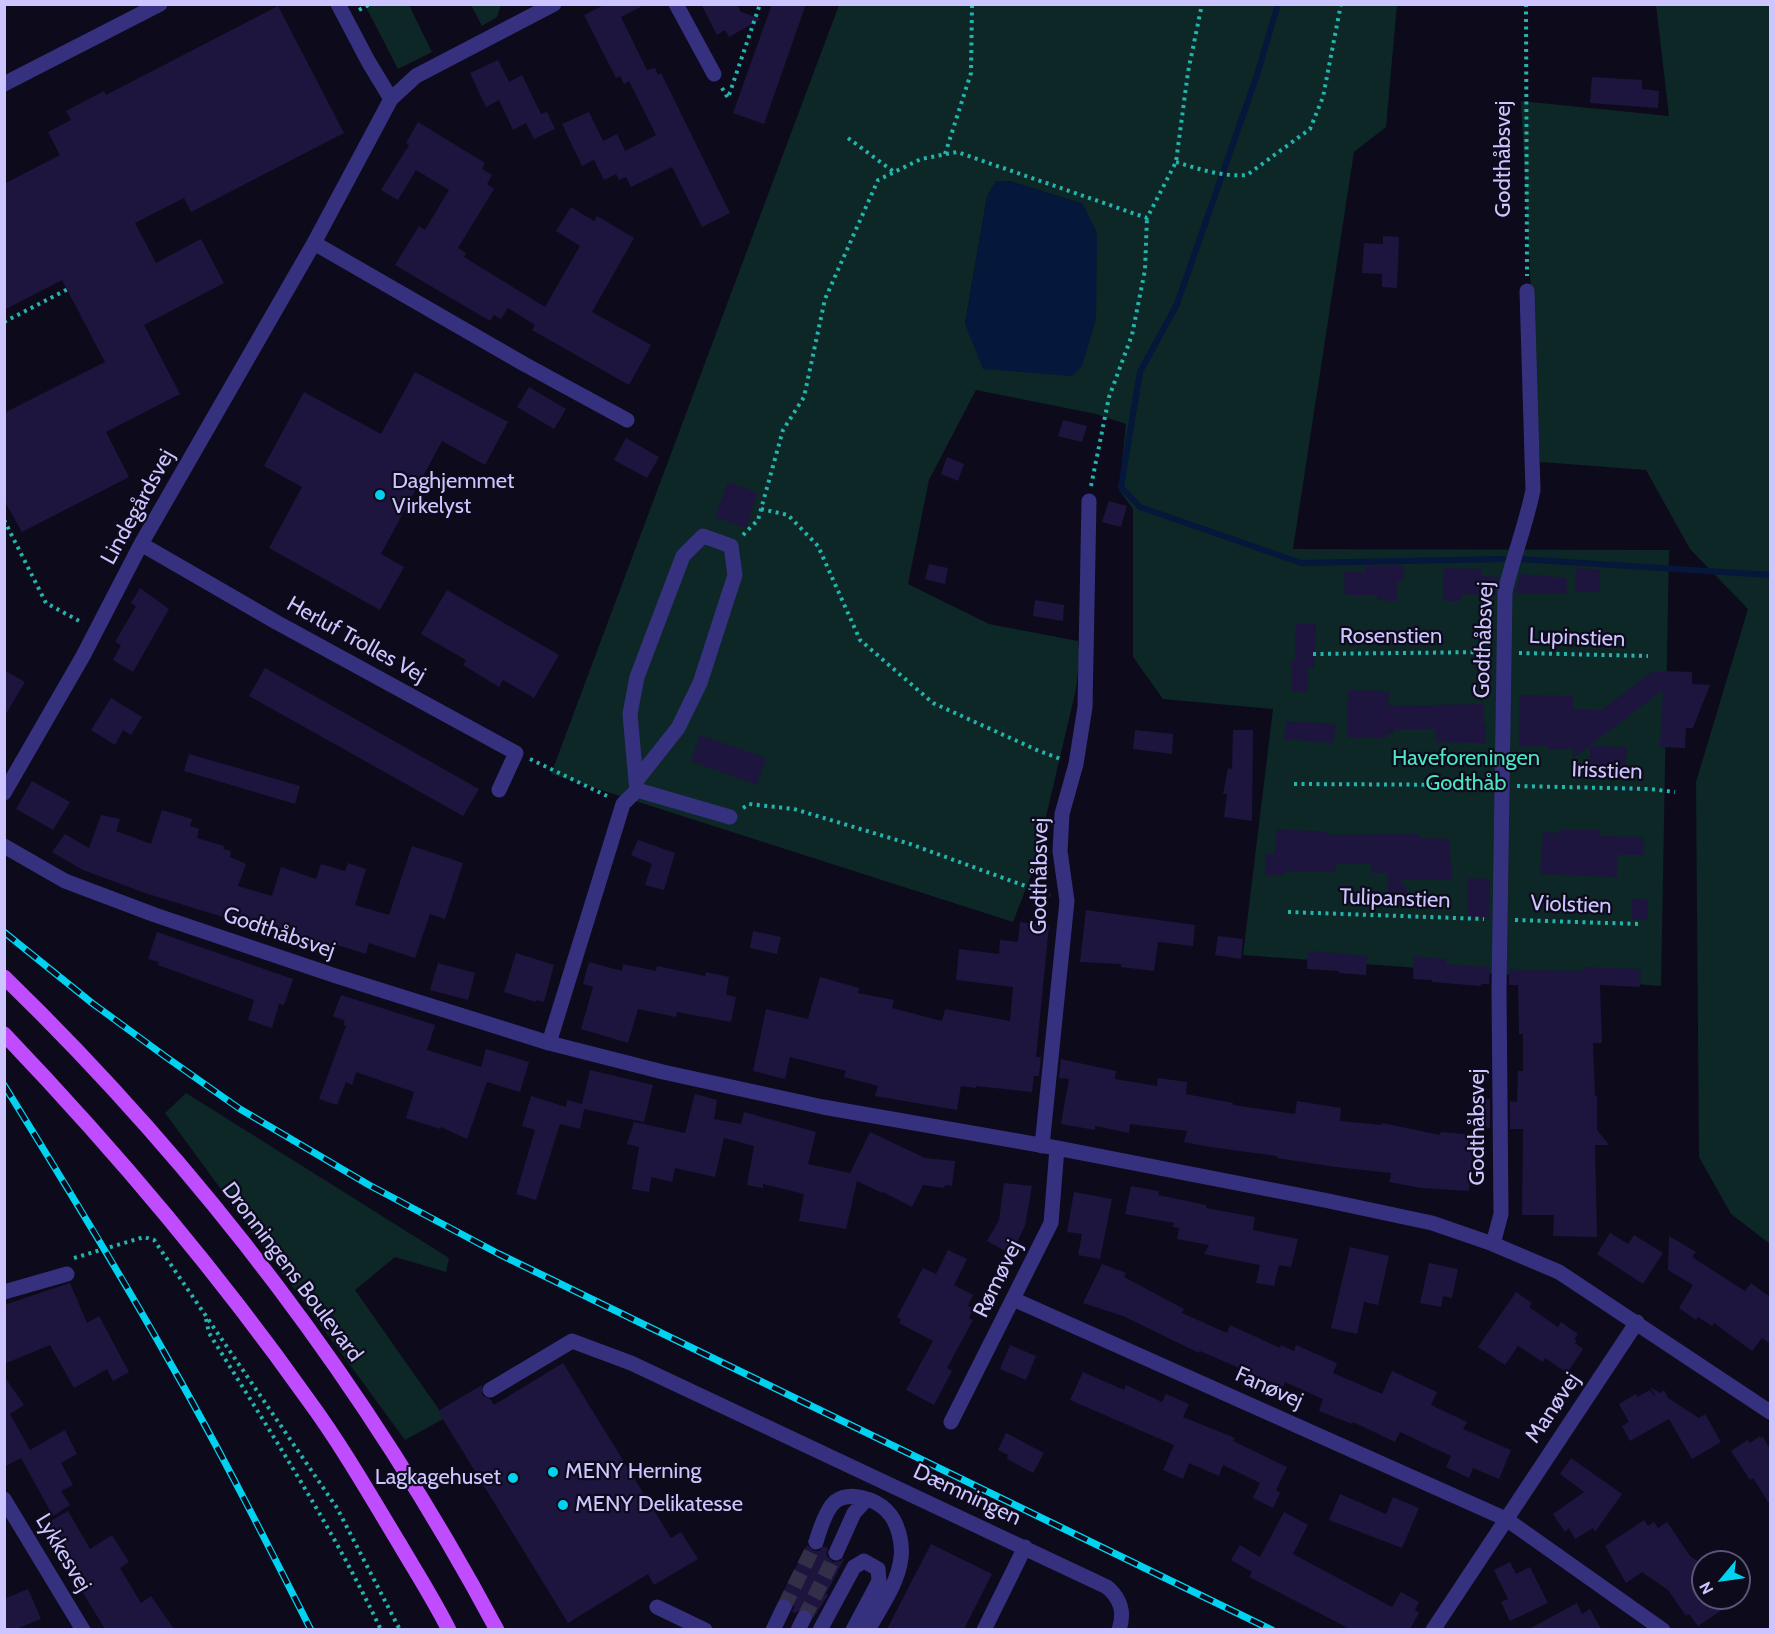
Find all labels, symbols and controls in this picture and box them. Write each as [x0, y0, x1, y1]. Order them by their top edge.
street label: Godthåbsvej [1491, 101, 1517, 217]
street label: Lindegårdsvej [96, 445, 180, 569]
place label: Daghjemmet Virkelyst [392, 469, 514, 520]
marker: Daghjemmet Virkelyst [373, 488, 387, 502]
street label: Godthåbsvej [1469, 581, 1499, 699]
street label: Herluf Trolles Vej [282, 591, 430, 689]
street label: Lupinstien [1528, 623, 1626, 653]
street label: Rosenstien [1340, 624, 1442, 650]
park label: Haveforeningen Godthåb [1392, 746, 1540, 798]
street label: Irisstien [1571, 757, 1643, 785]
street label: Godthåbsvej [1026, 817, 1054, 935]
street label: Tulipanstien [1339, 884, 1451, 914]
street label: Violstien [1530, 890, 1612, 920]
street label: Godthåbsvej [220, 902, 338, 964]
street label: Godthåbsvej [1465, 1069, 1491, 1185]
street label: Dronningens Boulevard [216, 1177, 368, 1367]
street label: Rømøvej [968, 1236, 1028, 1322]
street label: Fanøvej [1231, 1361, 1307, 1415]
street label: Manøvej [1520, 1368, 1586, 1448]
place label: MENY Herning [565, 1459, 702, 1485]
street label: Dæmningen [909, 1459, 1025, 1531]
place label: Lagkagehuset [375, 1465, 501, 1491]
marker: MENY Herning [546, 1465, 560, 1479]
marker: Lagkagehuset [506, 1471, 520, 1485]
place label: MENY Delikatesse [575, 1492, 743, 1518]
marker: MENY Delikatesse [556, 1498, 570, 1512]
street label: Lykkesvej [29, 1509, 97, 1597]
north arrow [1691, 1550, 1751, 1610]
text: N [1696, 1578, 1718, 1598]

